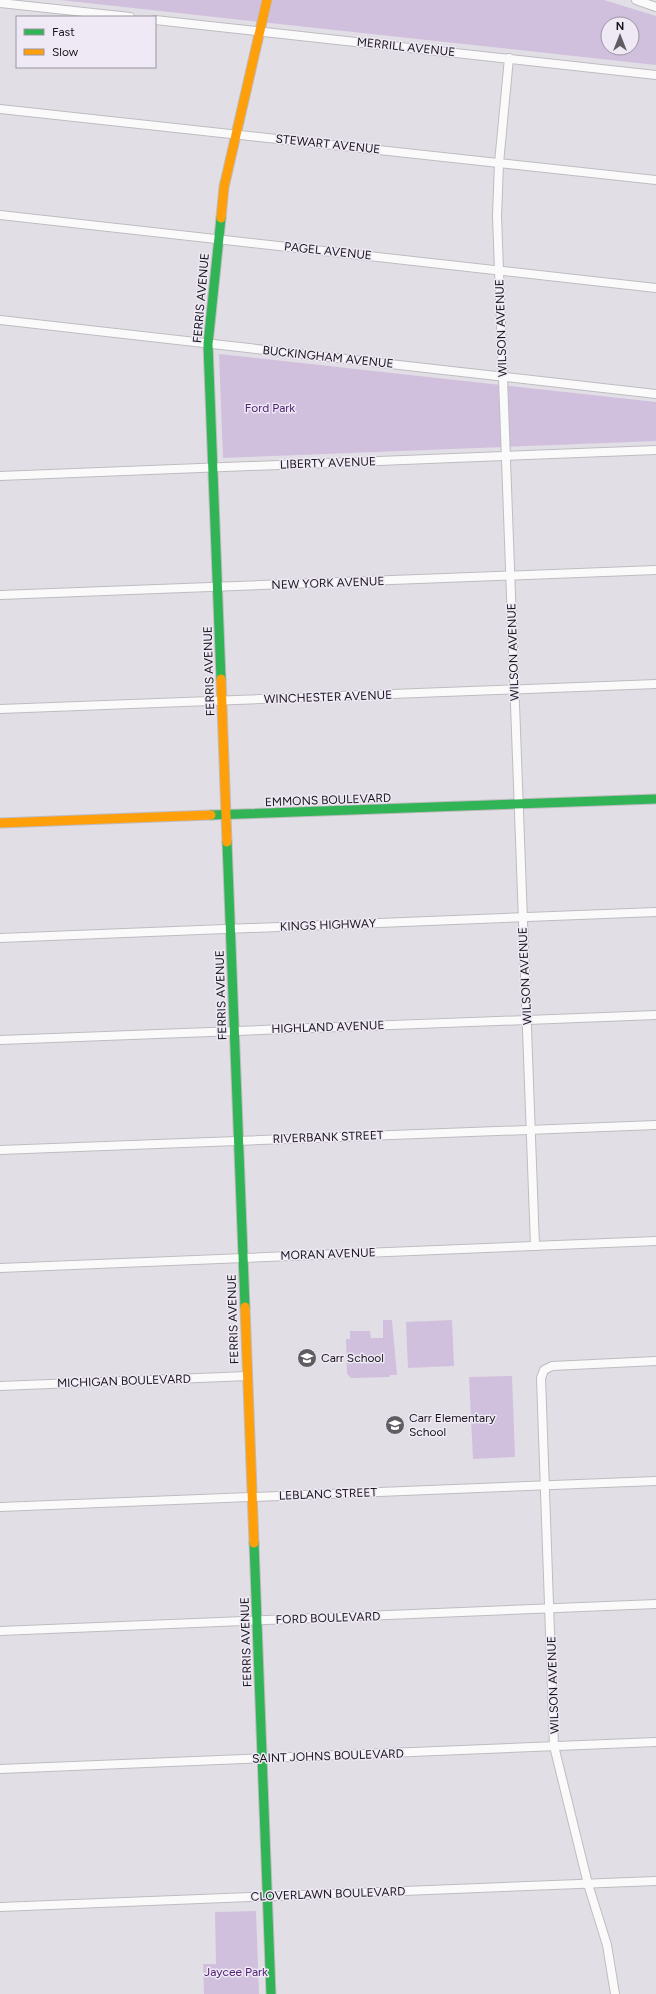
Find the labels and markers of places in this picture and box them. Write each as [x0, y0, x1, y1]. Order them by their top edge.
school or university icon: Carr School [296, 1347, 318, 1369]
place label: Carr School [321, 1351, 384, 1365]
place label: Carr Elementary School [409, 1411, 496, 1439]
school or university icon: Carr Elementary School [384, 1414, 406, 1436]

